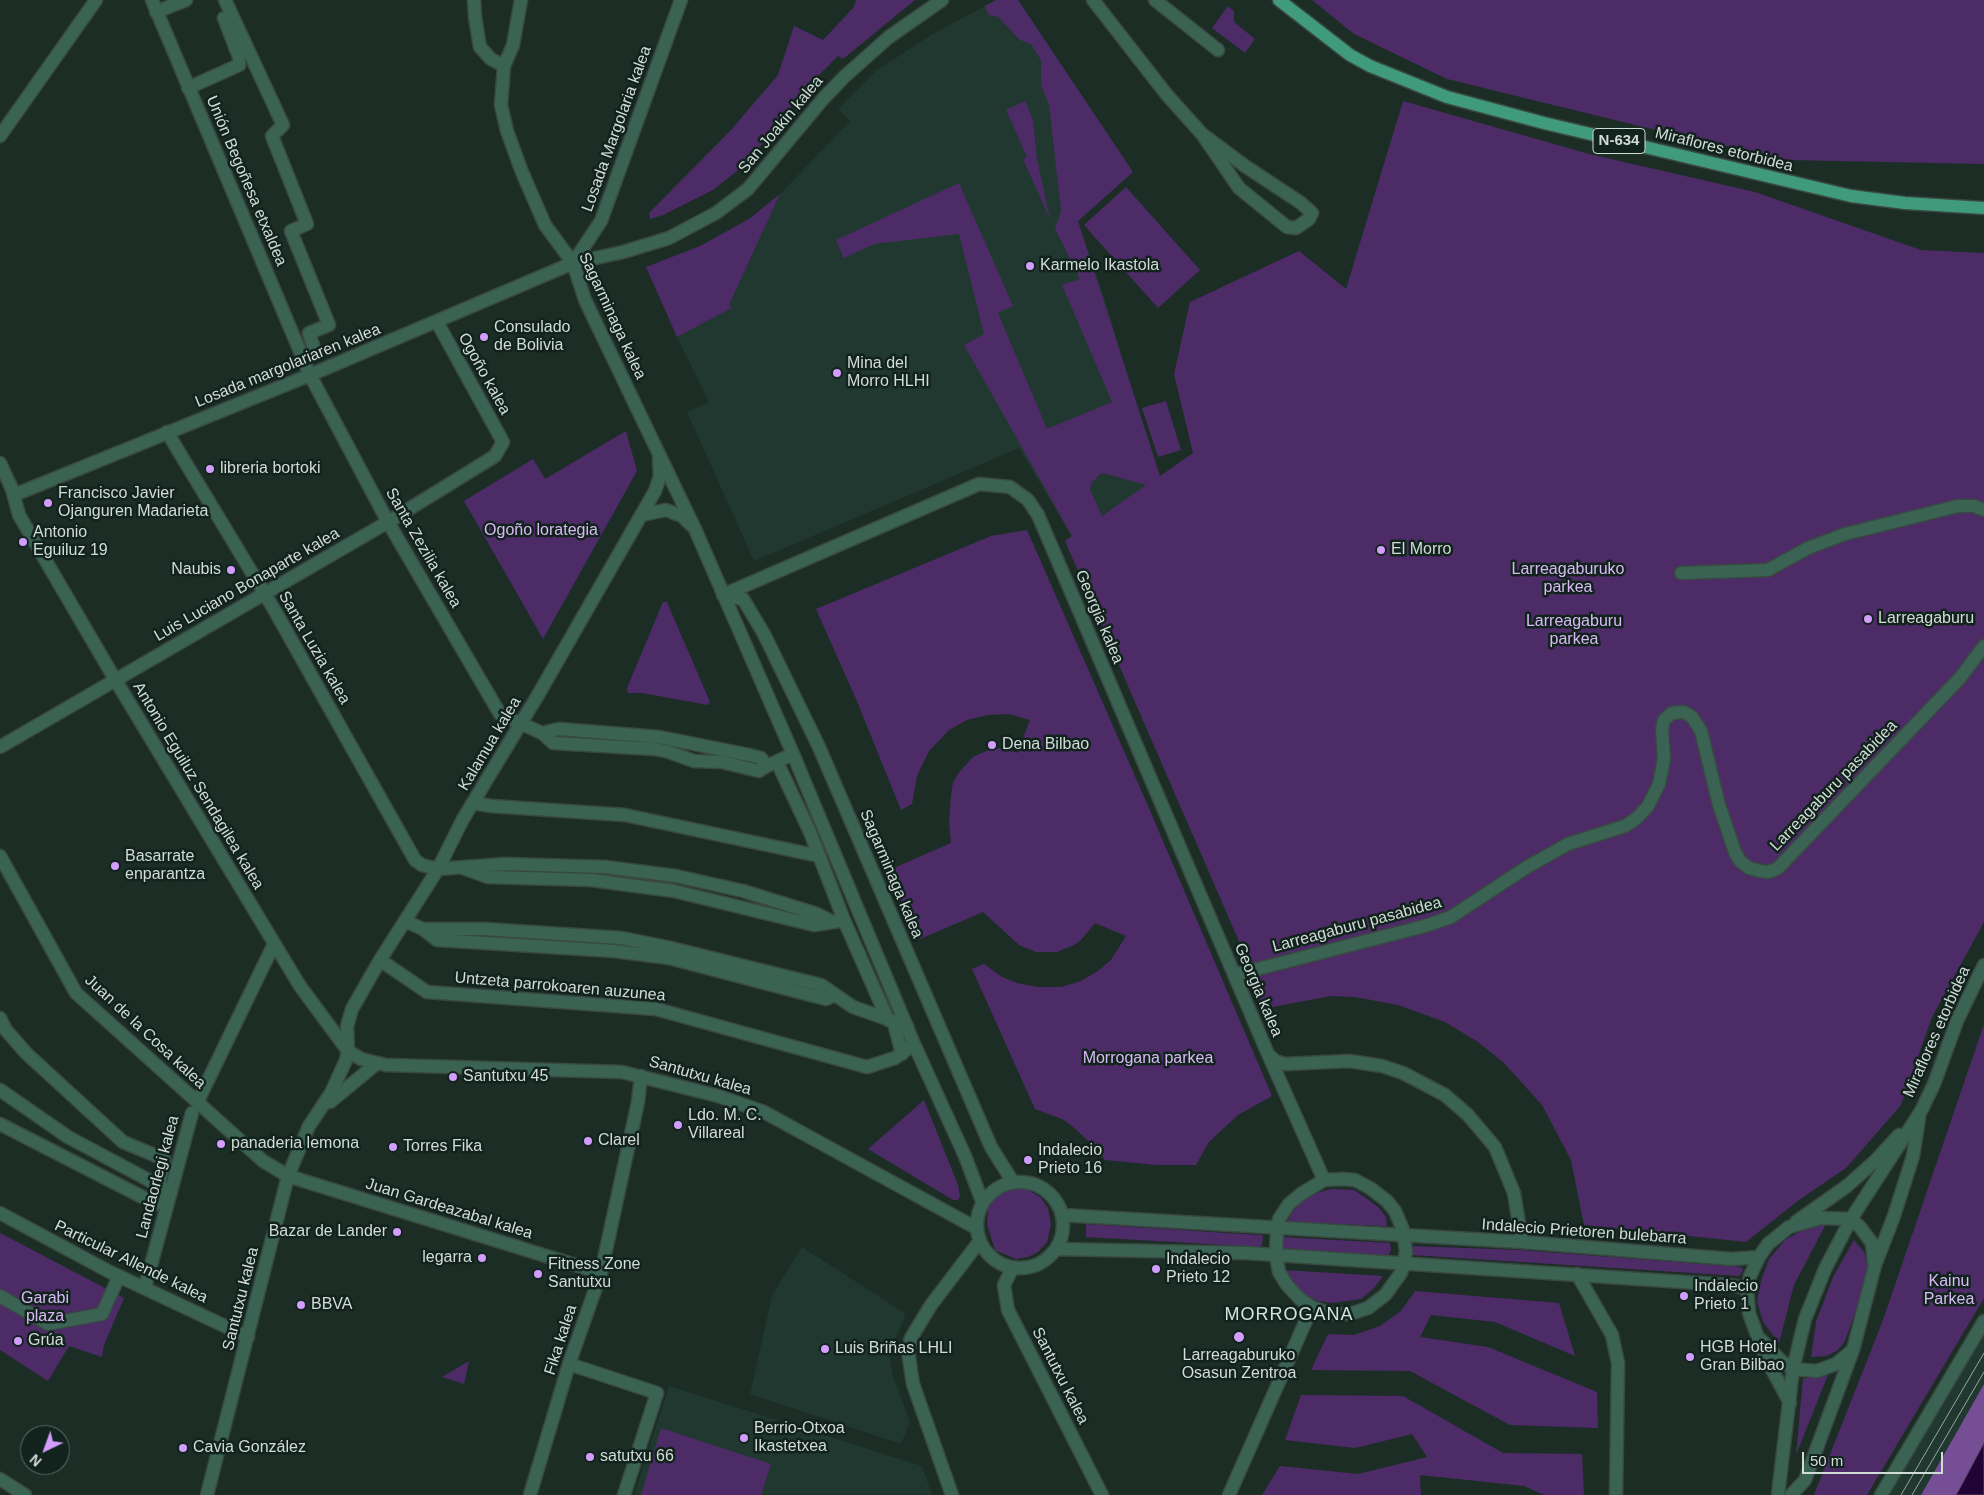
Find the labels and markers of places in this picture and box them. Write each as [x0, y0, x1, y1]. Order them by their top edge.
place label: Karmelo Ikastola [1040, 256, 1159, 276]
marker: Karmelo Ikastola [1024, 260, 1036, 272]
place label: Consulado de Bolivia [494, 318, 570, 356]
marker: Consulado de Bolivia [478, 331, 490, 343]
place label: Mina del Morro HLHI [847, 354, 930, 392]
marker: Mina del Morro HLHI [831, 367, 843, 379]
place label: libreria bortoki [220, 459, 320, 479]
marker: libreria bortoki [204, 463, 216, 475]
place label: Francisco Javier Ojanguren Madarieta [58, 484, 208, 522]
marker: Francisco Javier Ojanguren Madarieta [42, 497, 54, 509]
place label: Antonio Eguiluz 19 [33, 523, 108, 561]
marker: Antonio Eguiluz 19 [17, 536, 29, 548]
place label: El Morro [1391, 540, 1451, 560]
marker: El Morro [1375, 544, 1387, 556]
place label: Naubis [171, 560, 221, 580]
marker: Naubis [225, 564, 237, 576]
place label: Larreagaburu [1878, 609, 1974, 629]
marker: Larreagaburu [1862, 613, 1874, 625]
place label: Dena Bilbao [1002, 735, 1089, 755]
marker: Dena Bilbao [986, 739, 998, 751]
place label: Basarrate enparantza [125, 847, 205, 885]
marker: Basarrate enparantza [109, 860, 121, 872]
place label: Santutxu 45 [463, 1067, 548, 1087]
marker: Santutxu 45 [447, 1071, 459, 1083]
place label: Ldo. M. C. Villareal [688, 1106, 762, 1144]
marker: Ldo. M. C. Villareal [672, 1119, 684, 1131]
place label: Clarel [598, 1131, 640, 1151]
place label: panaderia lemona [231, 1134, 359, 1154]
marker: Clarel [582, 1135, 594, 1147]
place label: Torres Fika [403, 1137, 482, 1157]
marker: panaderia lemona [215, 1138, 227, 1150]
marker: Torres Fika [387, 1141, 399, 1153]
place label: Indalecio Prieto 16 [1038, 1141, 1102, 1179]
marker: Indalecio Prieto 16 [1022, 1154, 1034, 1166]
place label: Bazar de Lander [269, 1222, 387, 1242]
marker: Bazar de Lander [391, 1226, 403, 1238]
place label: legarra [422, 1248, 472, 1268]
place label: Indalecio Prieto 12 [1166, 1250, 1230, 1288]
marker: legarra [476, 1252, 488, 1264]
place label: Fitness Zone Santutxu [548, 1255, 640, 1293]
marker: Indalecio Prieto 12 [1150, 1263, 1162, 1275]
marker: Fitness Zone Santutxu [532, 1268, 544, 1280]
place label: Indalecio Prieto 1 [1694, 1277, 1758, 1315]
marker: Indalecio Prieto 1 [1678, 1290, 1690, 1302]
place label: BBVA [311, 1295, 352, 1315]
marker: BBVA [295, 1299, 307, 1311]
marker: Larreagaburuko Osasun Zentroa [1232, 1330, 1246, 1344]
place label: Grúa [28, 1331, 64, 1351]
marker: Grúa [12, 1335, 24, 1347]
place label: HGB Hotel Gran Bilbao [1700, 1338, 1784, 1376]
place label: Luis Briñas LHLI [835, 1339, 952, 1359]
marker: Luis Briñas LHLI [819, 1343, 831, 1355]
place label: Larreagaburuko Osasun Zentroa [1182, 1346, 1296, 1384]
marker: HGB Hotel Gran Bilbao [1684, 1351, 1696, 1363]
place label: Berrio-Otxoa Ikastetxea [754, 1419, 845, 1457]
marker: Berrio-Otxoa Ikastetxea [738, 1432, 750, 1444]
place label: Cavia González [193, 1438, 306, 1458]
marker: Cavia González [177, 1442, 189, 1454]
place label: satutxu 66 [600, 1447, 674, 1467]
marker: satutxu 66 [584, 1451, 596, 1463]

